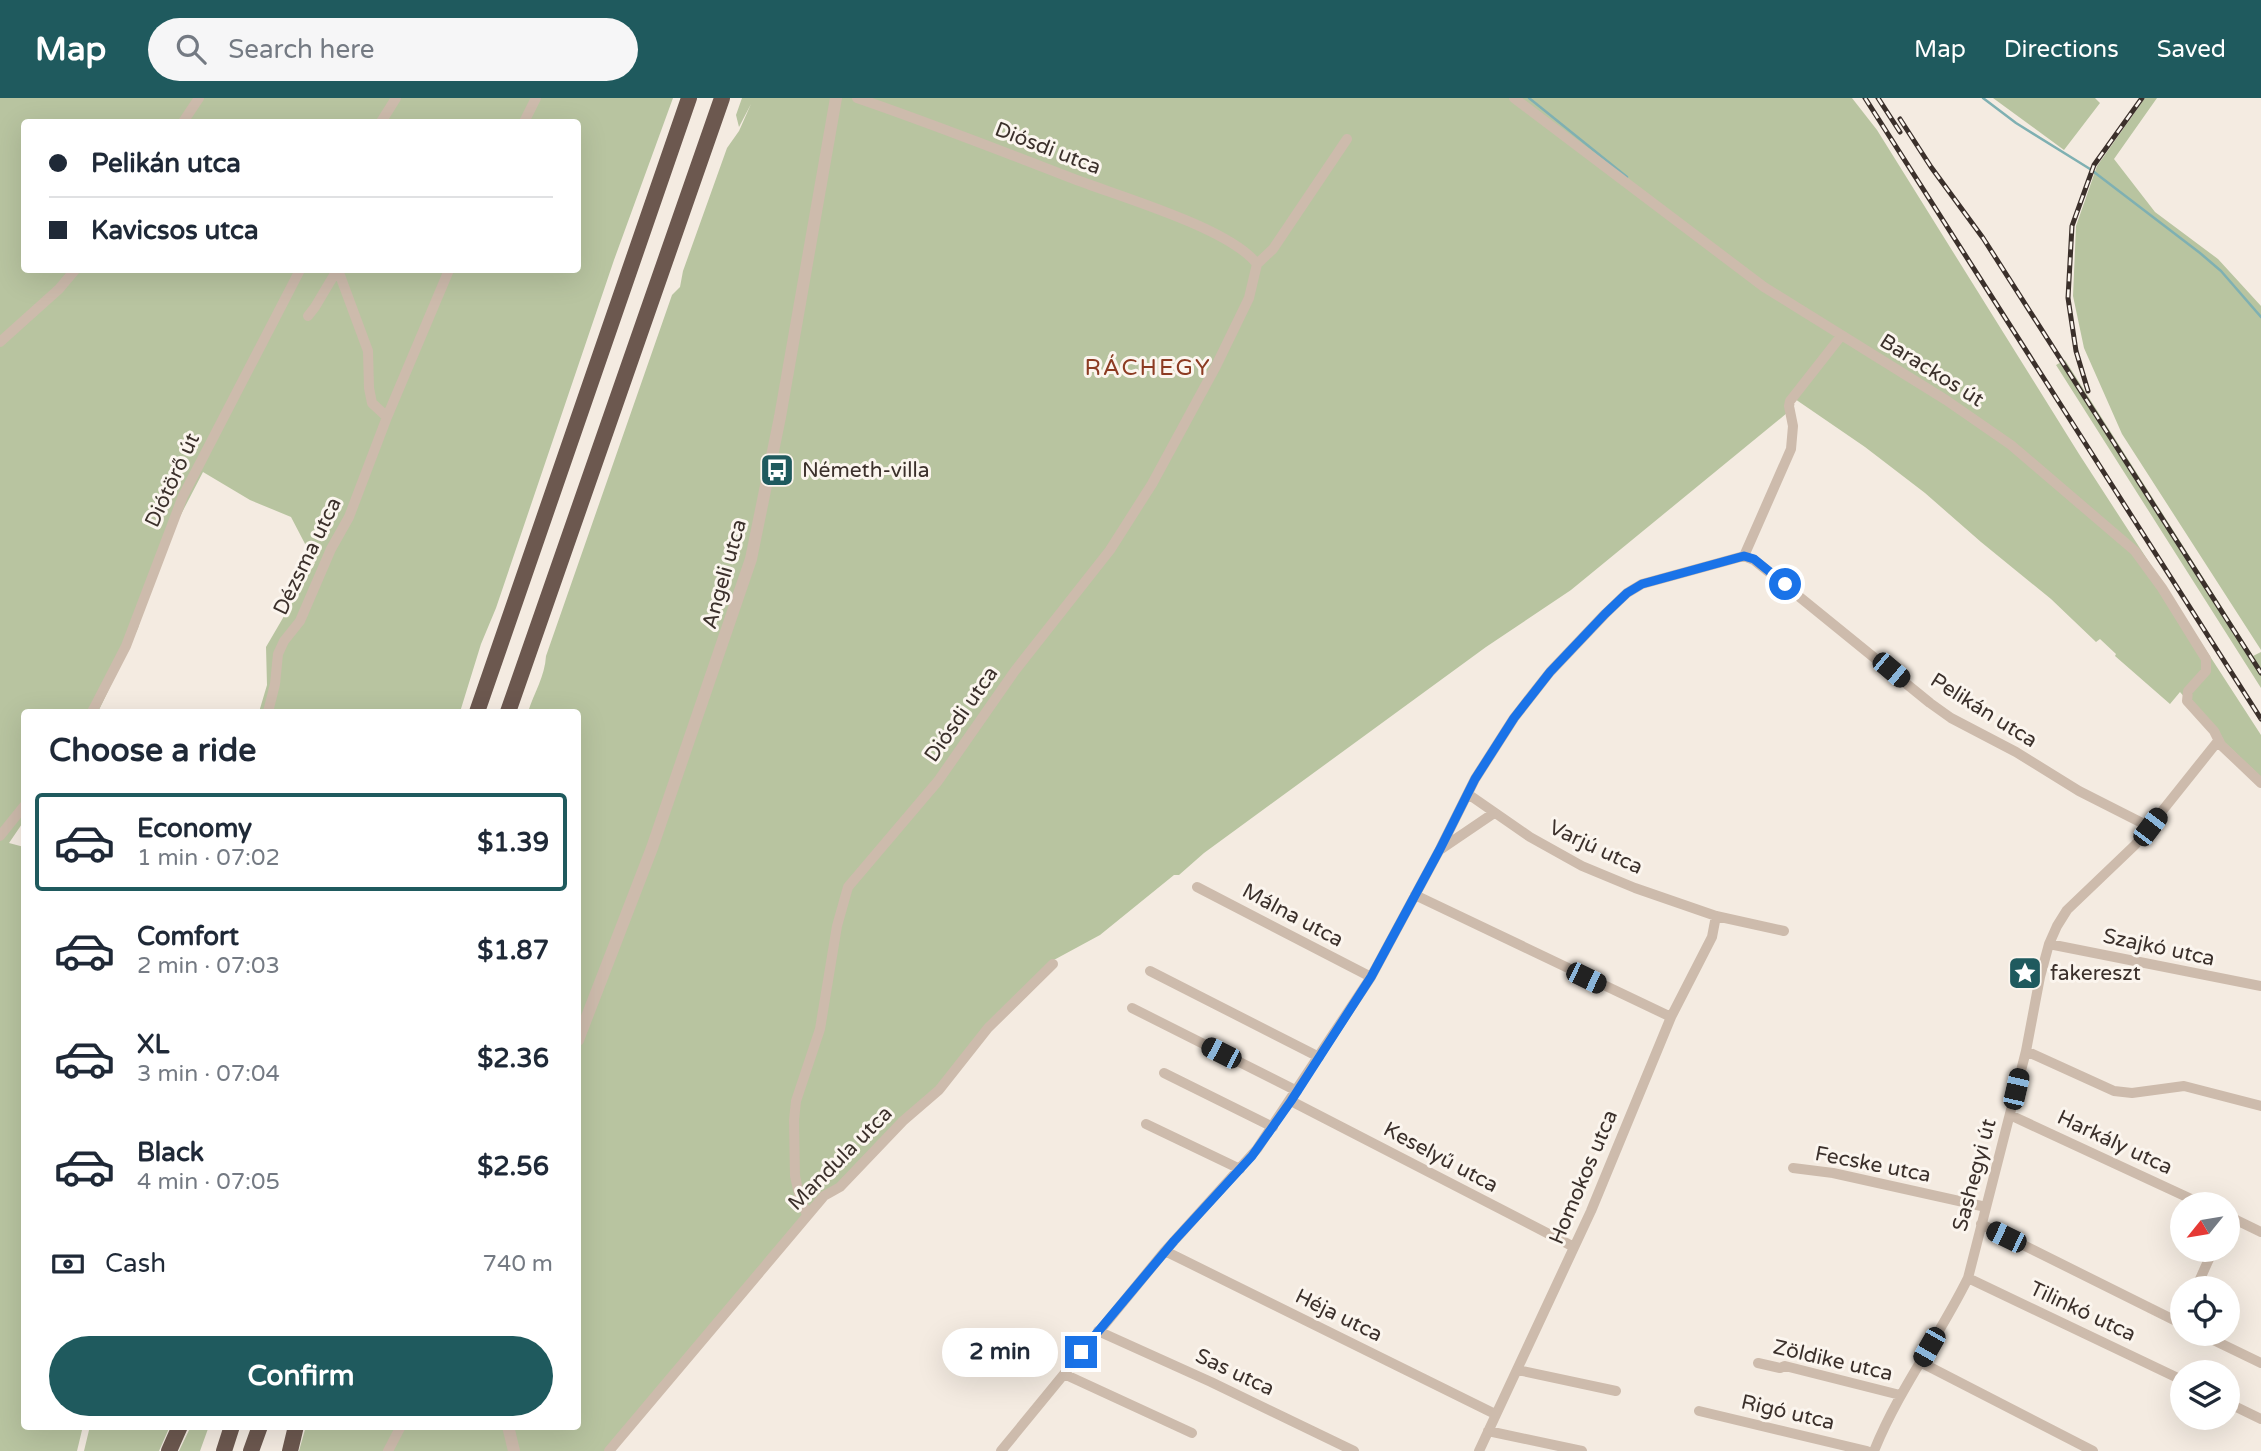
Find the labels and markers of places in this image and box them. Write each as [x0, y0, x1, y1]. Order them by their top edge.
bus stop icon: Németh-villa [758, 451, 796, 489]
place label: Németh-villa [802, 458, 929, 483]
place icon: fakereszt [2006, 954, 2044, 992]
place label: fakereszt [2050, 961, 2141, 986]

